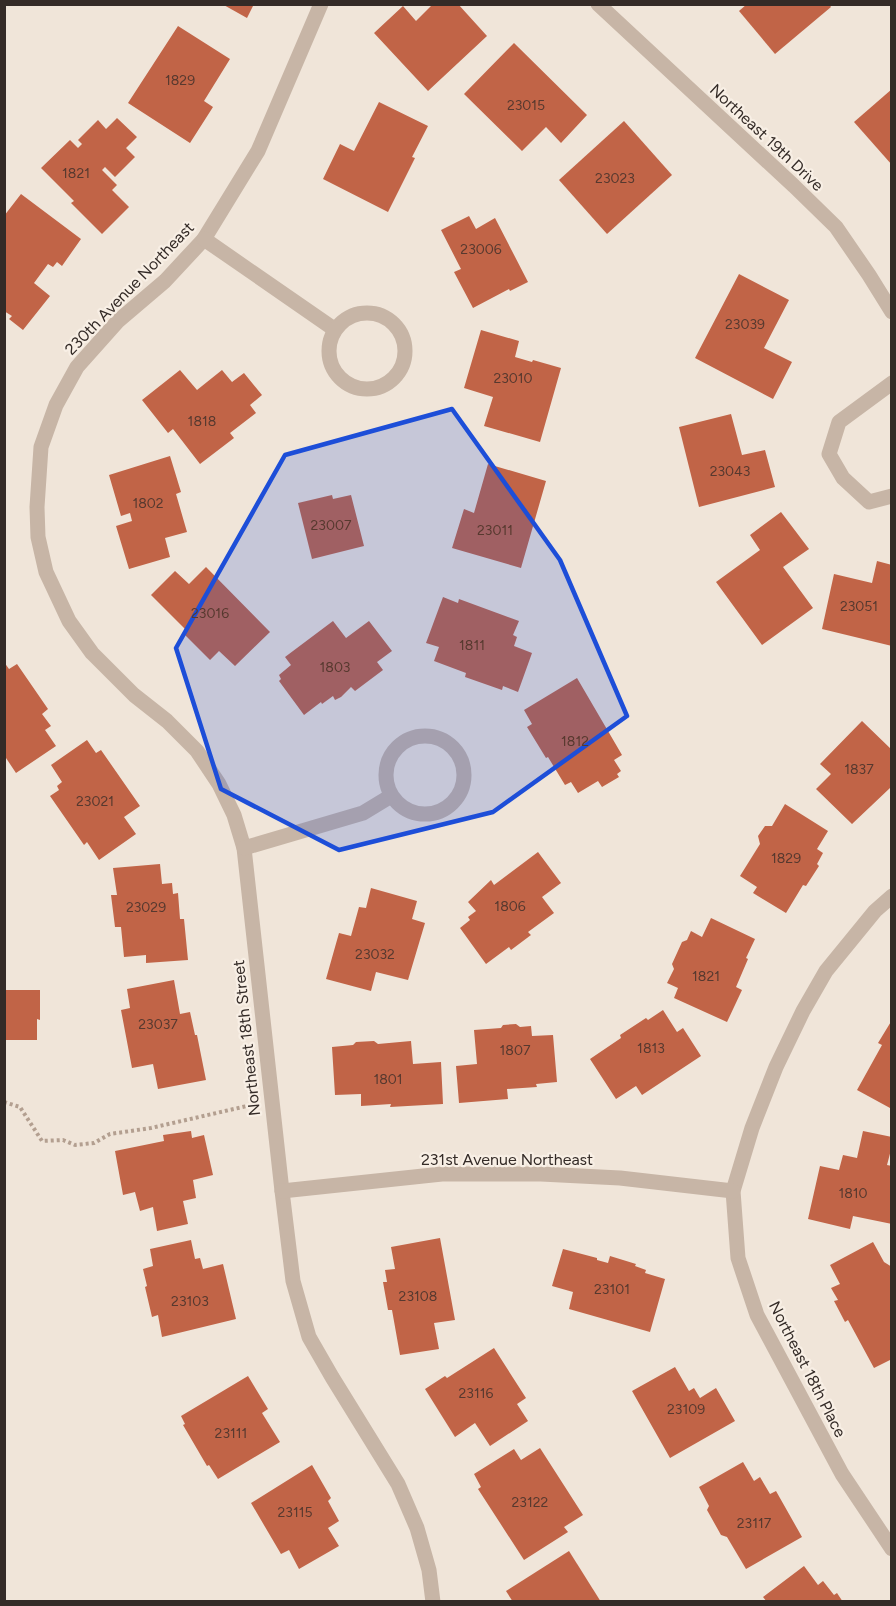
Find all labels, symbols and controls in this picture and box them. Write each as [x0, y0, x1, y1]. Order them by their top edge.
house number: 1829 [165, 72, 195, 89]
street label: Northeast 19th Drive [706, 80, 827, 195]
house number: 23015 [507, 97, 545, 114]
house number: 1821 [62, 165, 90, 182]
house number: 23023 [595, 170, 635, 187]
street label: 230th Avenue Northeast [61, 218, 198, 359]
house number: 23006 [460, 241, 502, 258]
house number: 23039 [725, 316, 765, 333]
house number: 23010 [493, 370, 533, 387]
house number: 1818 [188, 413, 216, 430]
house number: 23043 [710, 463, 750, 480]
house number: 1802 [132, 495, 164, 512]
house number: 23007 [311, 517, 352, 534]
house number: 23011 [477, 522, 513, 539]
house number: 23051 [840, 598, 878, 615]
house number: 23016 [191, 605, 229, 622]
house number: 1811 [459, 637, 485, 654]
house number: 1803 [320, 659, 350, 676]
house number: 1812 [561, 733, 589, 750]
house number: 1837 [844, 761, 874, 778]
house number: 23021 [76, 793, 114, 810]
house number: 1829 [771, 850, 801, 867]
house number: 1806 [494, 898, 526, 915]
house number: 23029 [126, 899, 166, 916]
house number: 23032 [355, 946, 395, 963]
street label: Northeast 18th Street [229, 959, 264, 1117]
house number: 1821 [692, 968, 720, 985]
house number: 23037 [138, 1016, 178, 1033]
house number: 1813 [637, 1040, 665, 1057]
house number: 1807 [500, 1042, 531, 1059]
house number: 1801 [373, 1071, 403, 1088]
street label: 231st Avenue Northeast [421, 1150, 593, 1169]
house number: 1810 [838, 1185, 868, 1202]
house number: 23101 [594, 1281, 630, 1298]
house number: 23108 [399, 1288, 437, 1305]
house number: 23103 [171, 1293, 209, 1310]
street label: Northeast 18th Place [765, 1298, 850, 1441]
house number: 23116 [459, 1385, 494, 1402]
house number: 23109 [667, 1401, 705, 1418]
house number: 23111 [215, 1425, 247, 1442]
house number: 23122 [512, 1494, 548, 1511]
house number: 23115 [277, 1504, 313, 1521]
house number: 23117 [737, 1515, 772, 1532]

